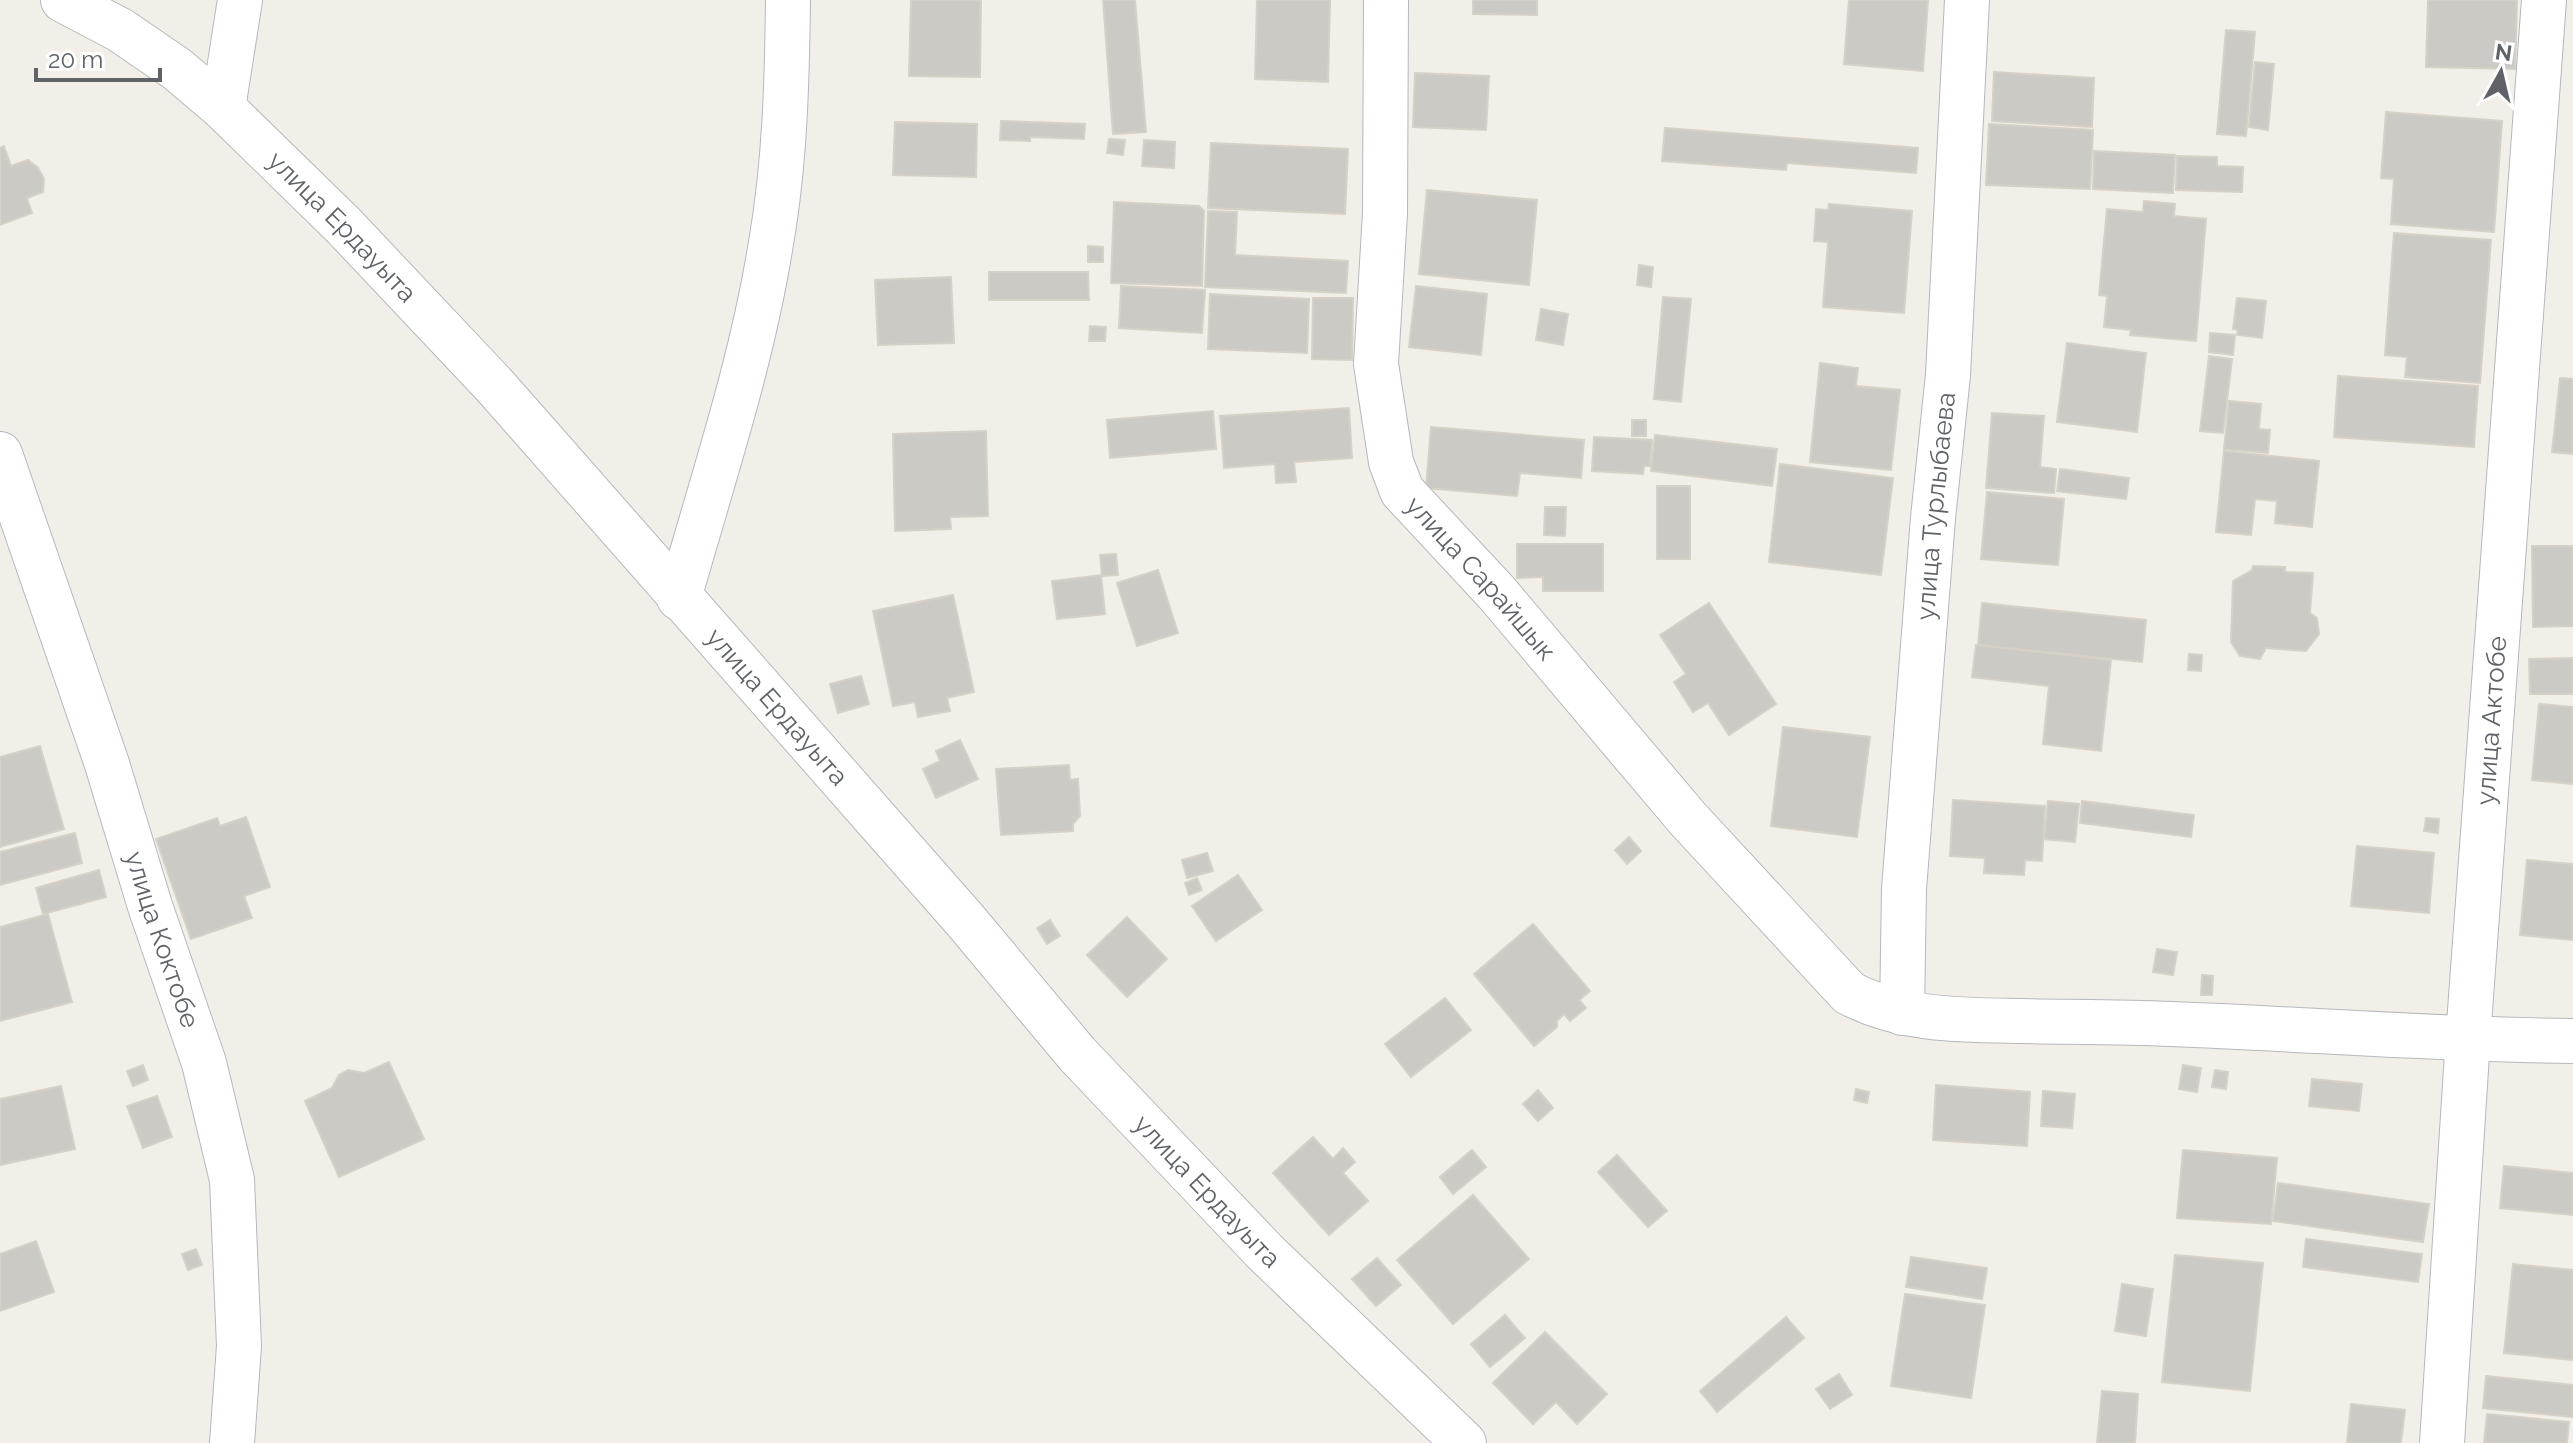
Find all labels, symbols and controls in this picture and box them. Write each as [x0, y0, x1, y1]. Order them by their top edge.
scale bar [36, 32, 160, 82]
north arrow [2461, 32, 2541, 112]
text: N [2494, 38, 2514, 66]
text: 20 m [48, 45, 103, 74]
street label: улица Ердауыта [262, 145, 423, 308]
street label: улица Турлыбаева [1910, 391, 1961, 622]
street label: улица Сарайшык [1400, 490, 1562, 666]
street label: улица Ердауыта [700, 622, 854, 791]
street label: улица Актобе [2470, 635, 2512, 806]
street label: улица Коктобе [119, 848, 206, 1032]
street label: улица Ердауыта [1128, 1109, 1287, 1274]

